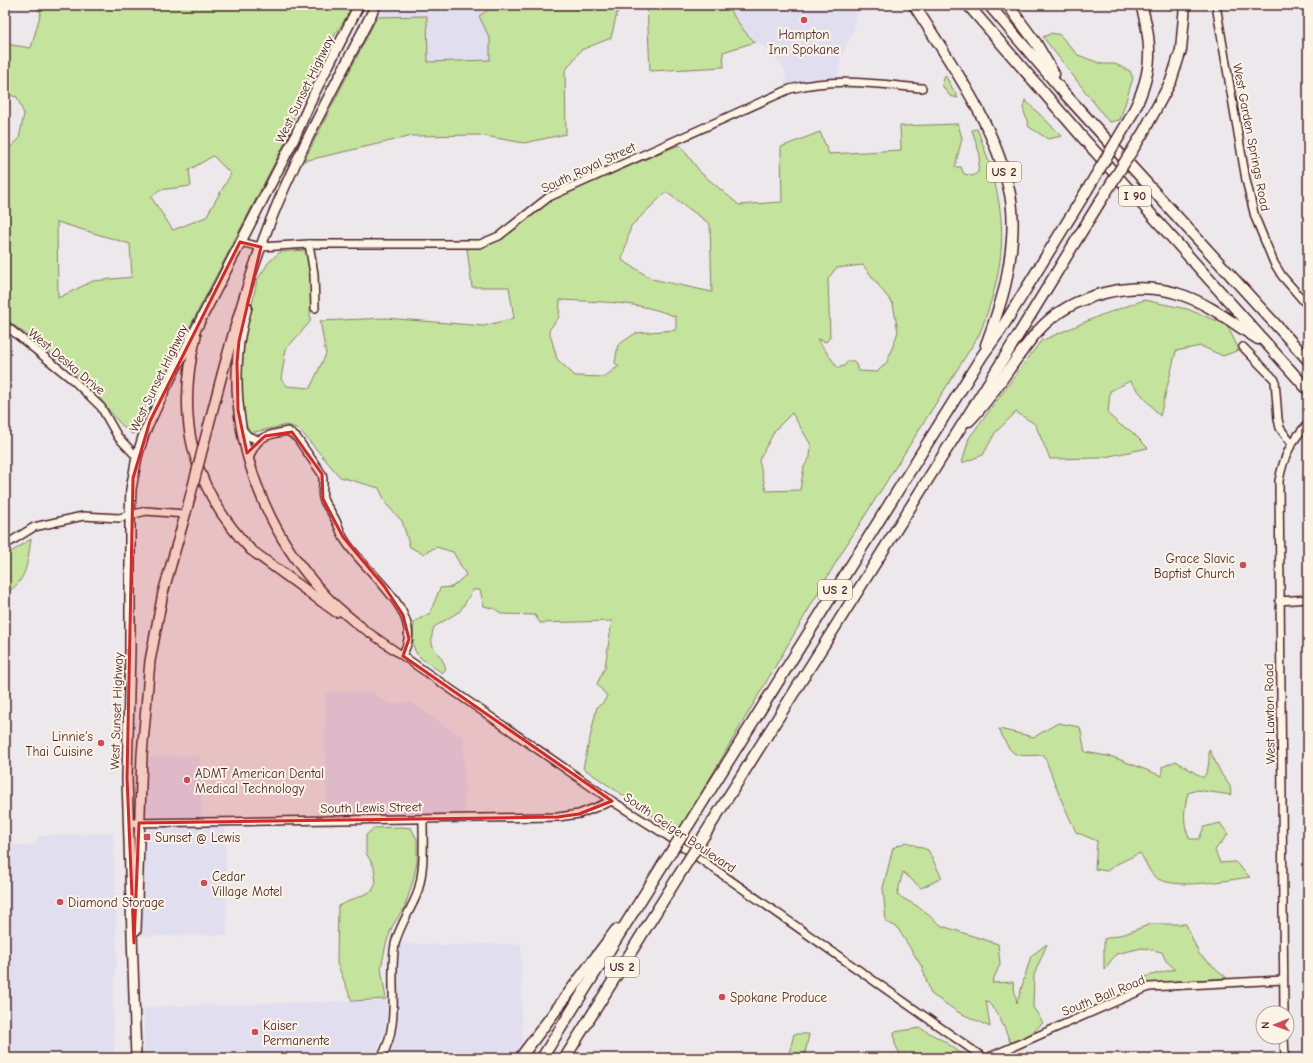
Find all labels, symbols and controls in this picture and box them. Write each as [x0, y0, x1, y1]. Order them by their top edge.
marker: Hampton Inn Spokane [799, 15, 809, 25]
place label: Hampton Inn Spokane [768, 27, 840, 57]
street label: West Sunset Highway [272, 33, 337, 145]
street label: West Garden Springs Road [1230, 62, 1273, 212]
street label: South Royal Street [539, 139, 639, 196]
road number: US 2 [987, 162, 1021, 182]
road number: I 90 [1119, 186, 1151, 206]
street label: West Sunset Highway [126, 322, 191, 434]
street label: West Deska Drive [25, 325, 108, 398]
place label: Grace Slavic Baptist Church [1154, 551, 1235, 581]
marker: Grace Slavic Baptist Church [1238, 560, 1248, 570]
road number: US 2 [818, 580, 852, 600]
street label: West Sunset Highway [107, 652, 126, 770]
street label: West Lawton Road [1261, 663, 1278, 765]
place label: Linnie's Thai Cuisine [26, 729, 93, 759]
marker: Linnie's Thai Cuisine [96, 738, 106, 748]
place label: ADMT American Dental Medical Technology [195, 766, 324, 796]
marker: ADMT American Dental Medical Technology [182, 775, 192, 785]
street label: South Geiger Boulevard [621, 789, 739, 876]
street label: South Lewis Street [320, 799, 423, 816]
place label: Sunset @ Lewis [155, 830, 240, 845]
marker: Sunset @ Lewis [142, 832, 152, 842]
place label: Cedar Village Motel [212, 869, 282, 899]
marker: Cedar Village Motel [199, 878, 209, 888]
place label: Diamond Storage [68, 895, 165, 910]
marker: Diamond Storage [55, 897, 65, 907]
road number: US 2 [605, 957, 639, 977]
street label: South Ball Road [1059, 972, 1147, 1019]
place label: Spokane Produce [730, 990, 828, 1005]
marker: Spokane Produce [717, 992, 727, 1002]
north arrow [1255, 1005, 1295, 1045]
place label: Kaiser Permanente [263, 1018, 330, 1048]
text: N [1259, 1021, 1272, 1029]
marker: Kaiser Permanente [250, 1027, 260, 1037]

